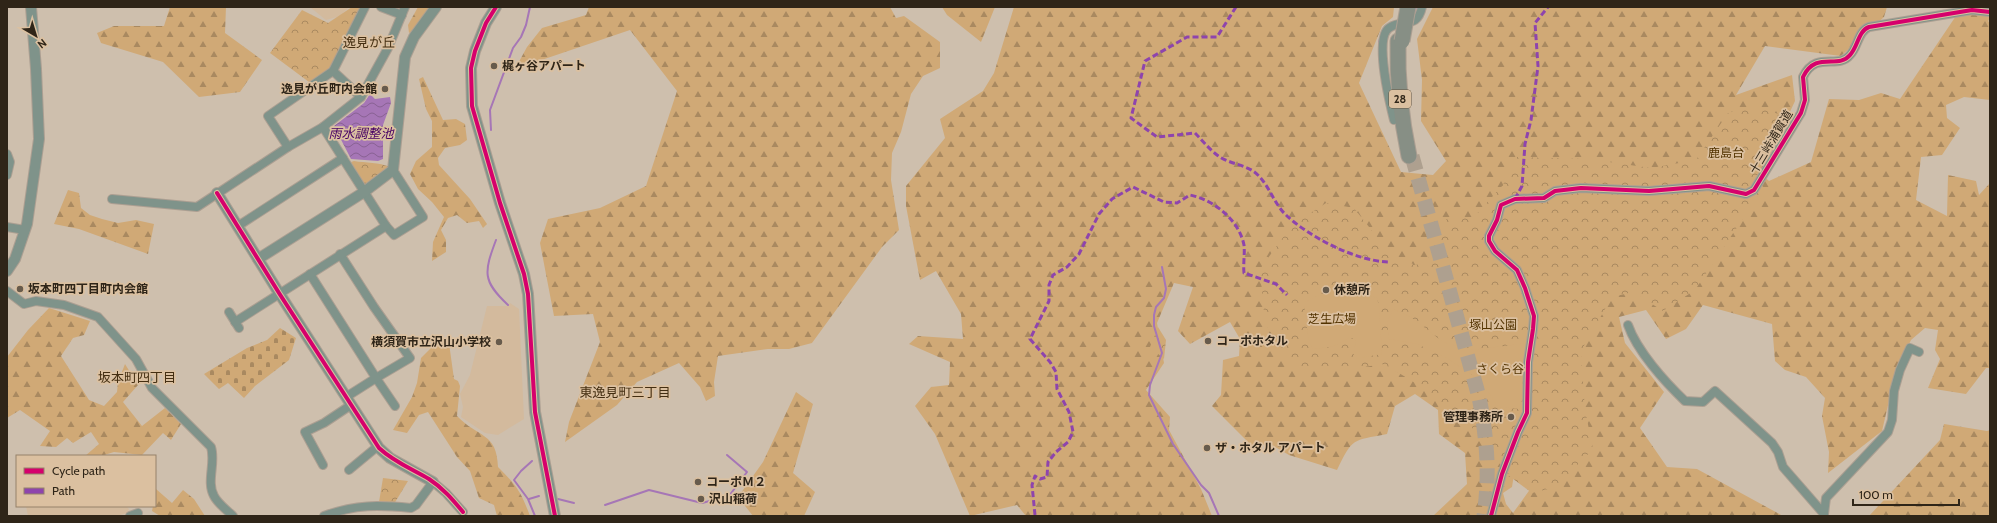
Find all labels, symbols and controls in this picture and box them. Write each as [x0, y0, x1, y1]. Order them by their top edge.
north arrow [16, 16, 56, 56]
district label: 逸見が丘 [343, 34, 395, 50]
text: N [35, 36, 50, 52]
place label: 梶ヶ谷アパート [502, 58, 586, 73]
marker: 梶ヶ谷アパート [489, 61, 499, 71]
place label: 逸見が丘町内会館 [281, 81, 377, 96]
marker: 逸見が丘町内会館 [380, 84, 390, 94]
road number: 28 [1389, 90, 1411, 108]
street label: 十三峠浦賀道 [1746, 107, 1796, 176]
water label: 雨水調整池 [328, 125, 395, 141]
park label: 鹿島台 [1708, 145, 1744, 160]
place label: 坂本町四丁目町内会館 [28, 281, 148, 296]
place label: 休憩所 [1334, 282, 1370, 297]
marker: 坂本町四丁目町内会館 [15, 284, 25, 294]
marker: 休憩所 [1321, 285, 1331, 295]
park label: 芝生広場 [1308, 311, 1356, 326]
park label: 塚山公園 [1469, 317, 1517, 332]
place label: コーポホタル [1216, 333, 1288, 348]
place label: 横須賀市立沢山小学校 [371, 334, 491, 349]
marker: コーポホタル [1203, 336, 1213, 346]
marker: 横須賀市立沢山小学校 [494, 337, 504, 347]
park label: さくら谷 [1476, 361, 1524, 376]
district label: 坂本町四丁目 [98, 369, 176, 385]
district label: 東逸見町三丁目 [579, 384, 671, 400]
place label: 管理事務所 [1443, 409, 1503, 424]
marker: 管理事務所 [1506, 412, 1516, 422]
place label: ザ・ホタル アパート [1215, 440, 1325, 455]
marker: ザ・ホタル アパート [1202, 443, 1212, 453]
legend [16, 455, 156, 507]
text: Cycle path [52, 463, 105, 478]
place label: コーポＭ２ [706, 474, 766, 489]
marker: コーポＭ２ [693, 477, 703, 487]
scale bar [1853, 481, 1959, 507]
text: Path [52, 483, 75, 498]
text: 100 m [1859, 487, 1893, 502]
place label: 沢山稲荷 [709, 491, 757, 506]
marker: 沢山稲荷 [696, 494, 706, 504]

